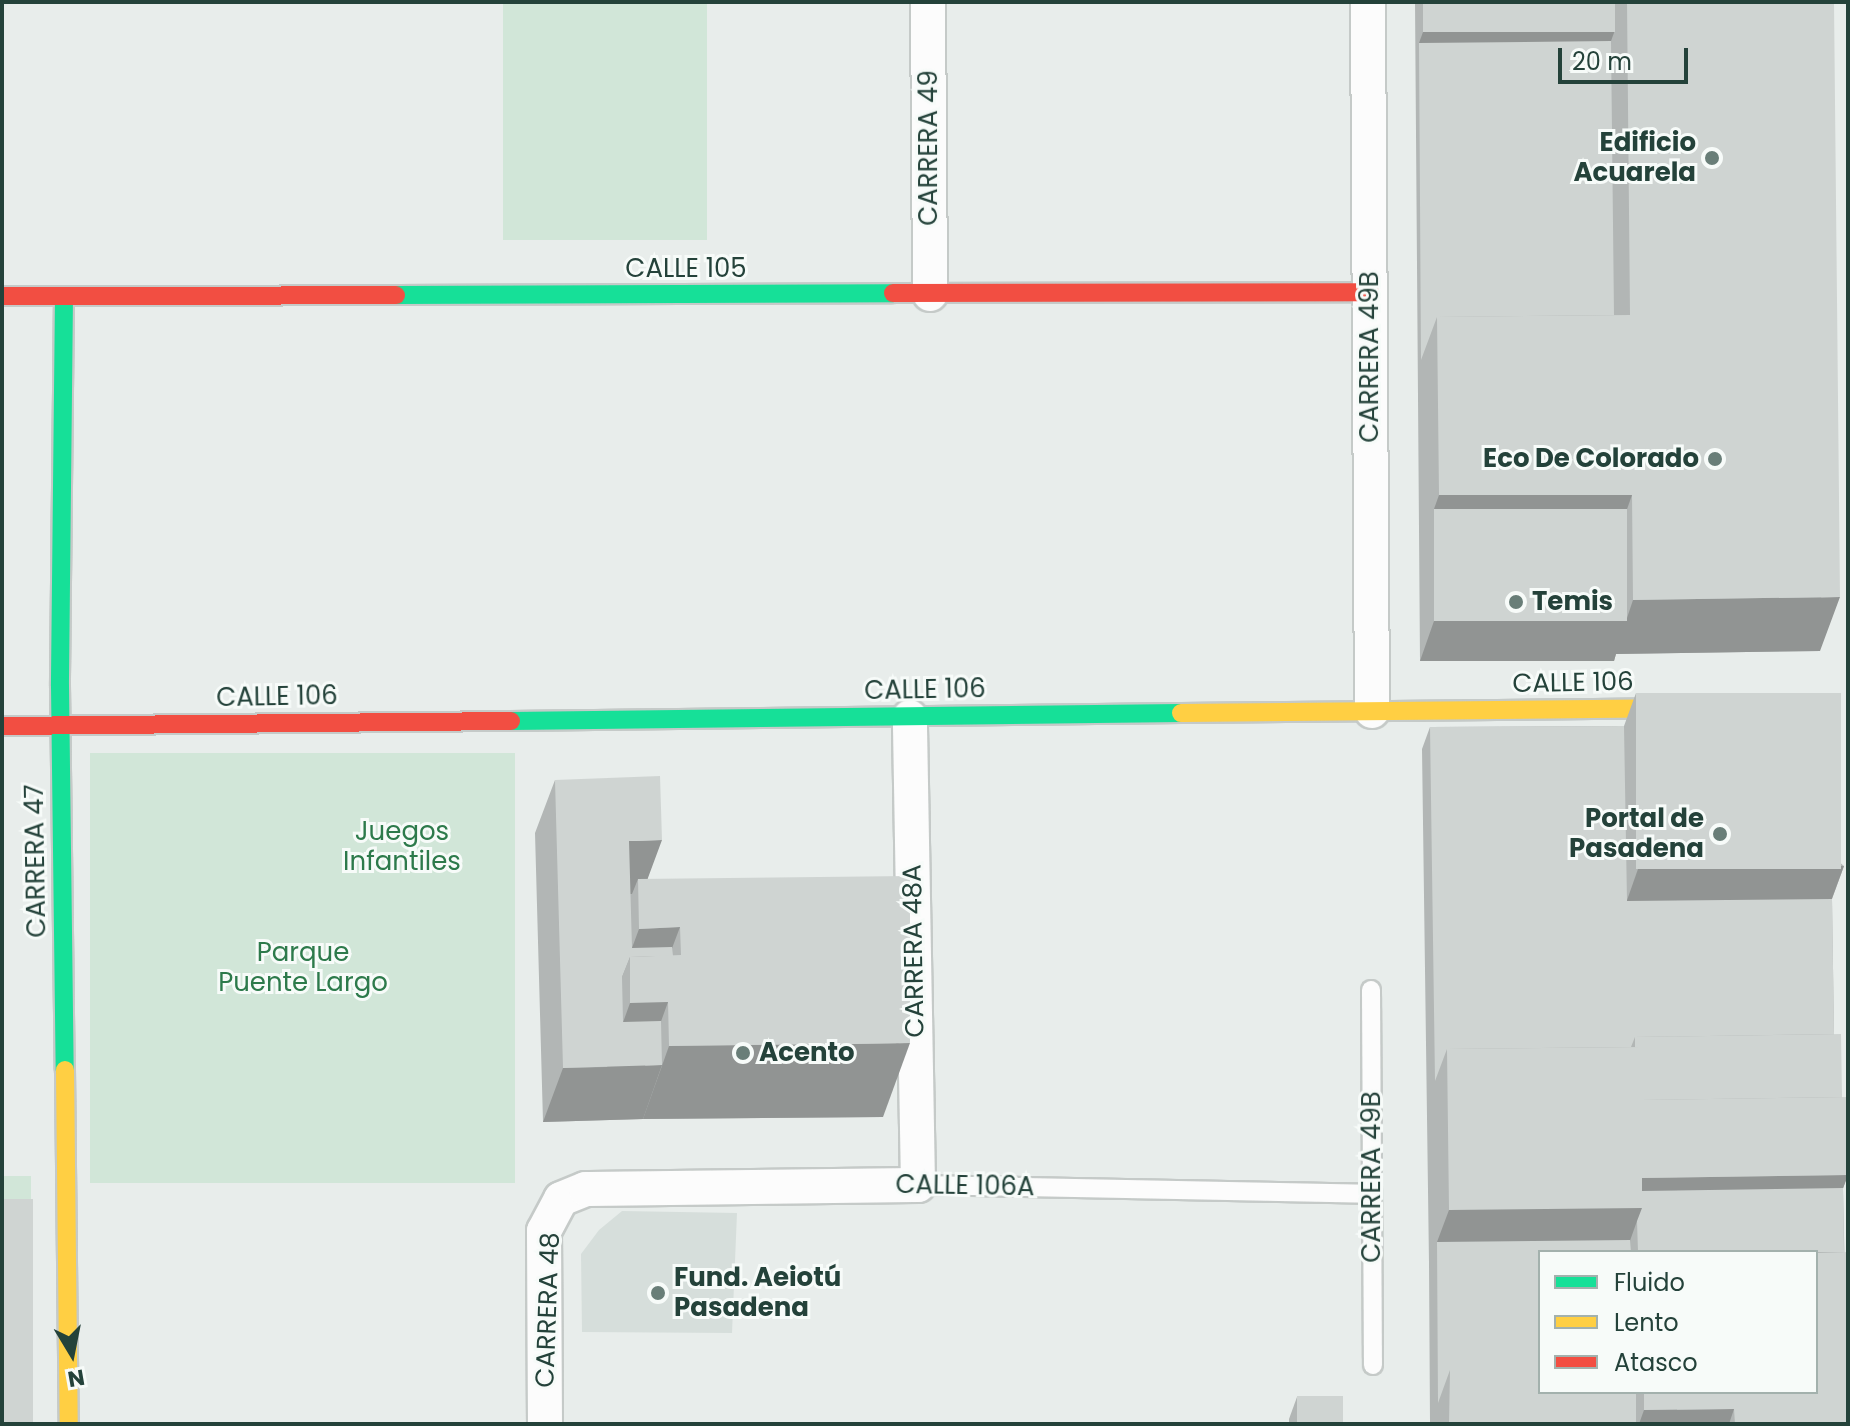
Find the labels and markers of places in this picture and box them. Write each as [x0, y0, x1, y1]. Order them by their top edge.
place label: Edificio Acuarela [1573, 127, 1696, 188]
marker: Edificio Acuarela [1703, 149, 1721, 167]
place label: Eco De Colorado [1483, 443, 1699, 475]
marker: Eco De Colorado [1706, 450, 1724, 468]
place label: Temis [1532, 586, 1613, 618]
marker: Temis [1507, 593, 1525, 611]
place label: Portal de Pasadena [1569, 803, 1704, 864]
marker: Portal de Pasadena [1711, 825, 1729, 843]
place label: Acento [759, 1037, 855, 1069]
marker: Acento [734, 1044, 752, 1062]
place label: Fund. Aeiotú Pasadena [674, 1262, 841, 1324]
marker: Fund. Aeiotú Pasadena [649, 1284, 667, 1302]

